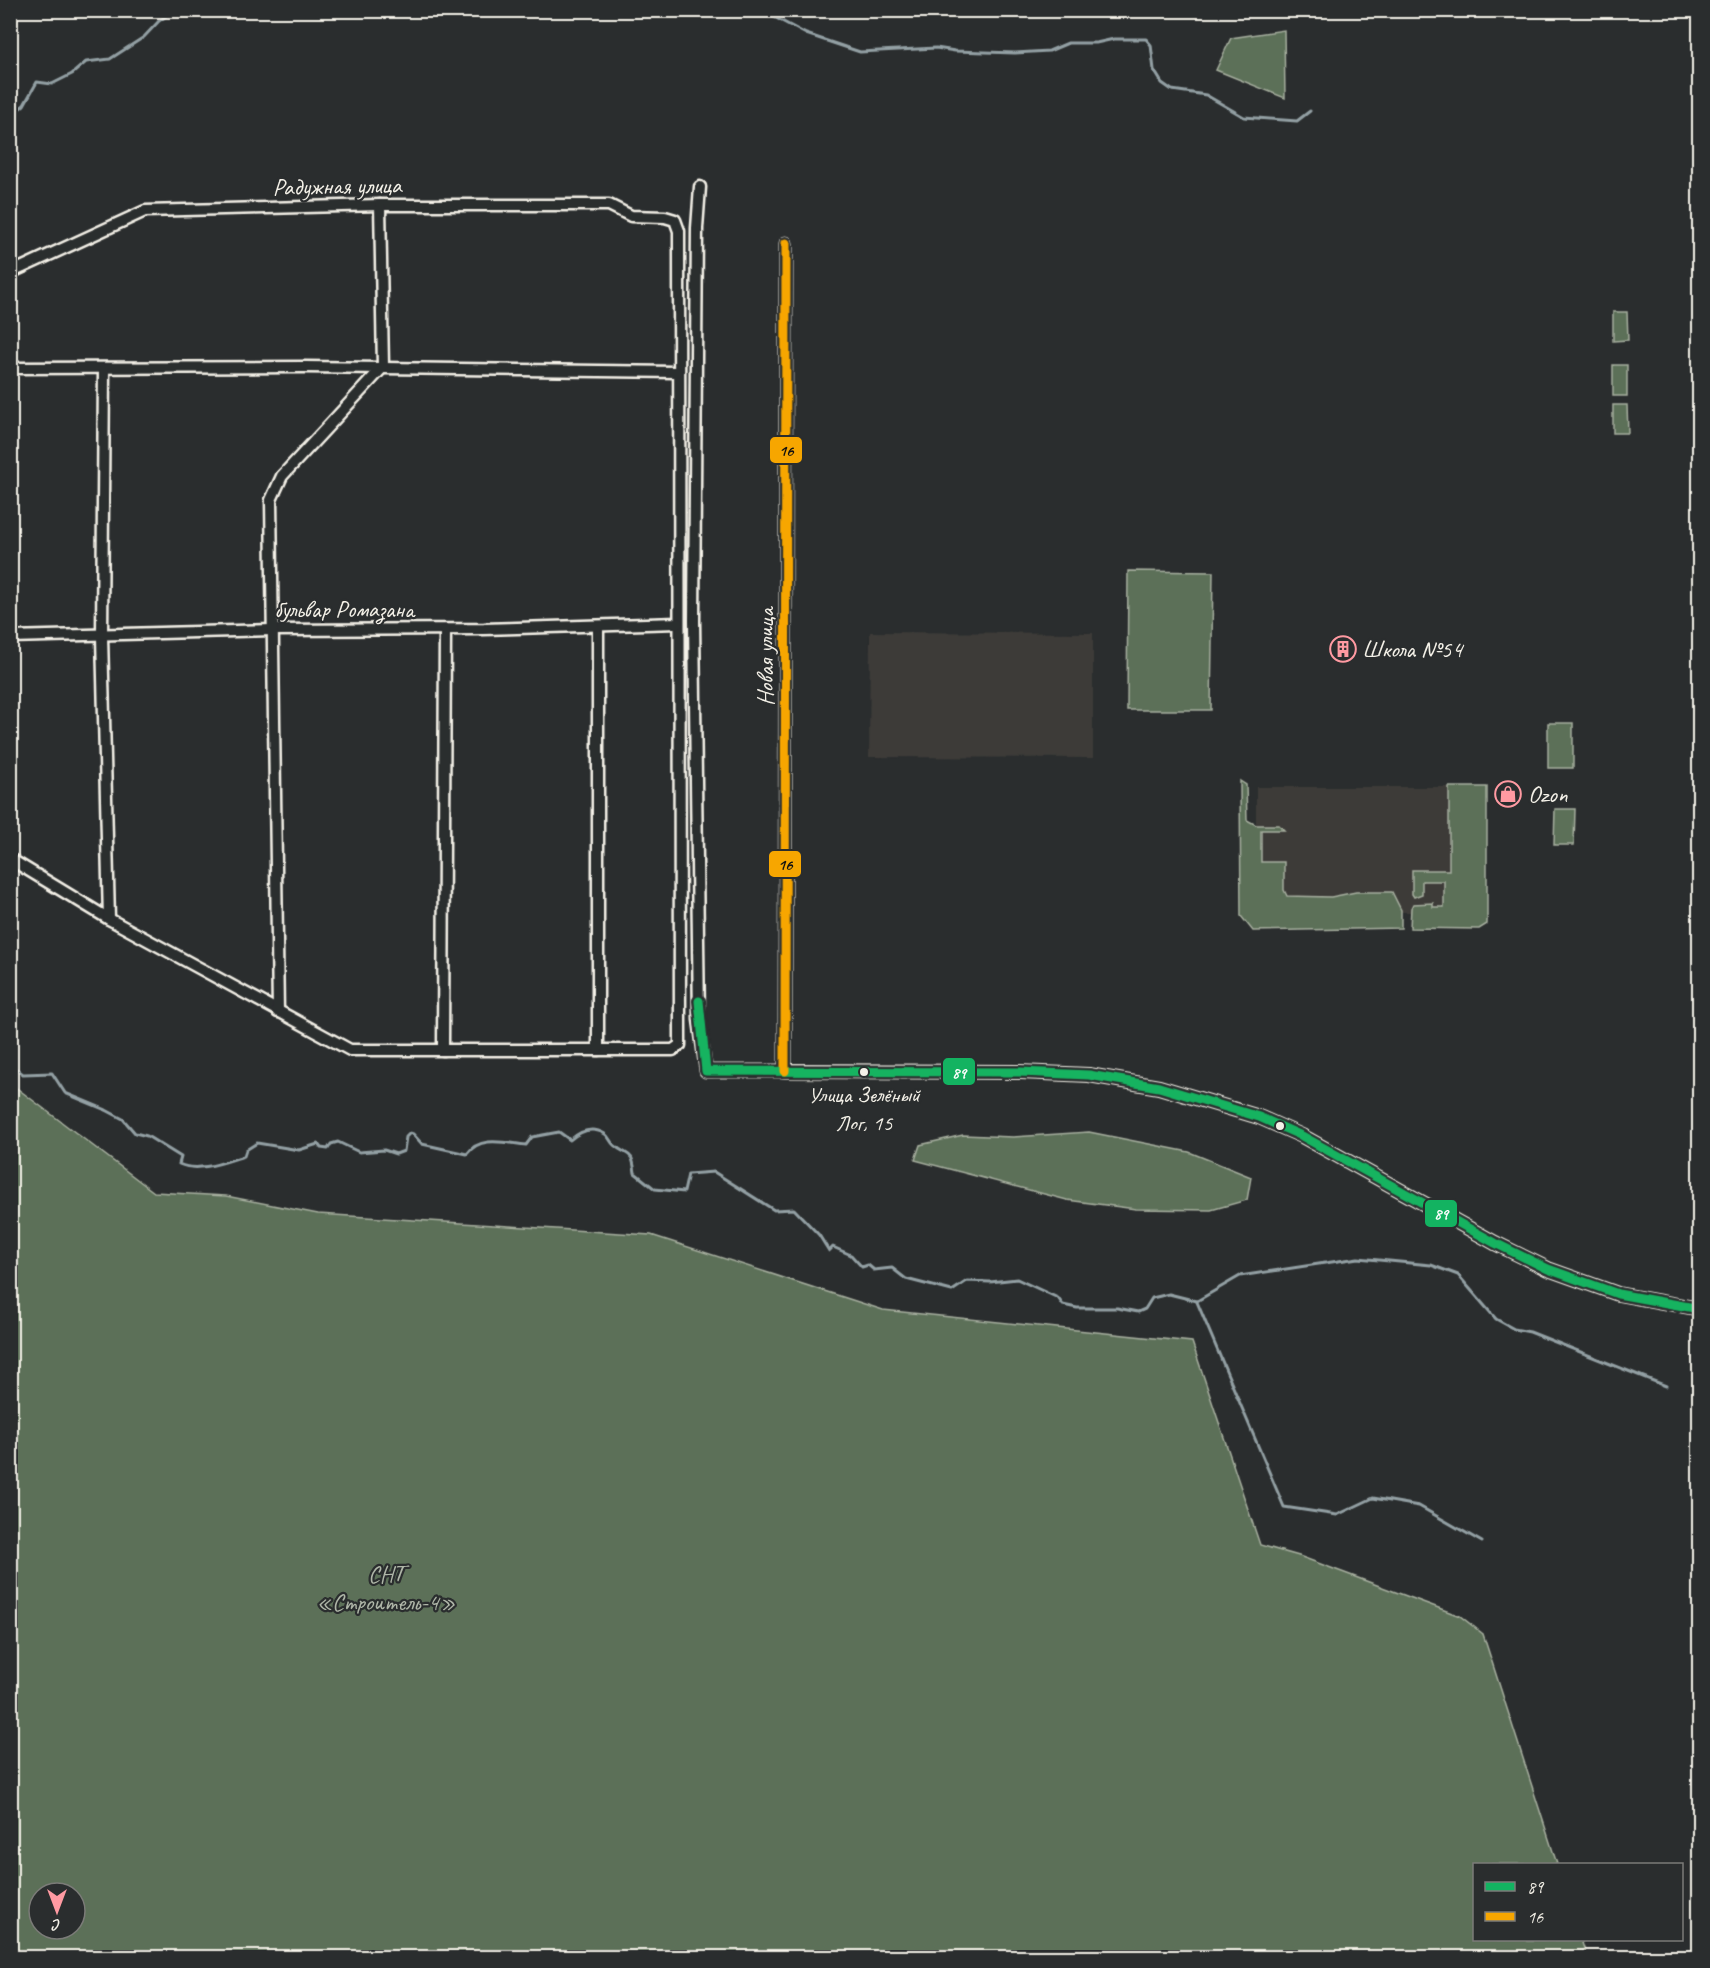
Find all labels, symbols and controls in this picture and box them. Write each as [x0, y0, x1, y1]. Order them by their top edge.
street label: Радужная улица [272, 170, 403, 202]
line badge: 16 [769, 436, 803, 464]
text: 16 [779, 441, 795, 461]
street label: бульвар Ромазана [274, 594, 416, 625]
street label: Новая улица [750, 606, 780, 706]
building icon: Школа №54 [1328, 634, 1358, 664]
place label: Школа №54 [1362, 634, 1464, 664]
shop icon: Ozon [1493, 779, 1523, 809]
place label: Ozon [1528, 779, 1568, 809]
line badge: 16 [768, 850, 802, 878]
text: 16 [778, 855, 794, 875]
line badge: 89 [942, 1057, 976, 1086]
text: 89 [952, 1063, 968, 1083]
marker: Улица Зелёный Лог, 15 [858, 1066, 870, 1078]
place label: Улица Зелёный Лог, 15 [808, 1081, 922, 1137]
unlabelled marker [1274, 1120, 1286, 1132]
line badge: 89 [1424, 1199, 1458, 1228]
text: 89 [1434, 1204, 1450, 1224]
park label: СНТ «Строитель-4» [316, 1559, 456, 1617]
legend [1473, 1863, 1683, 1941]
text: 89 [1527, 1876, 1545, 1898]
north arrow [27, 1881, 87, 1941]
text: 16 [1527, 1906, 1544, 1928]
text: С [51, 1915, 61, 1935]

